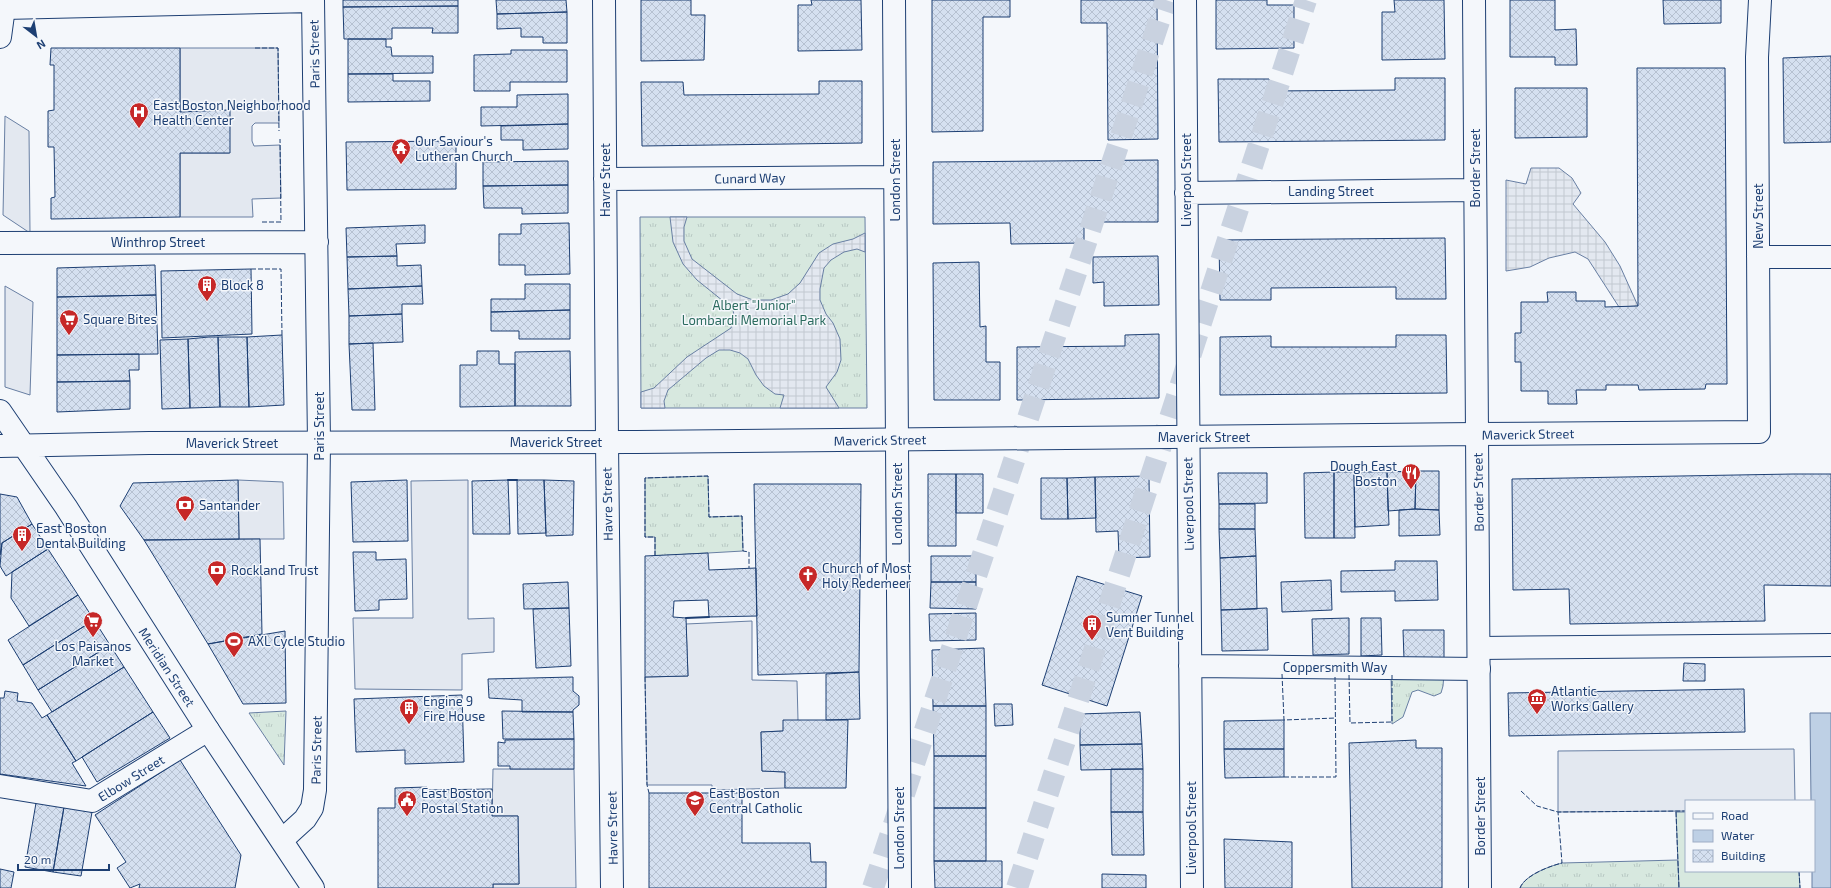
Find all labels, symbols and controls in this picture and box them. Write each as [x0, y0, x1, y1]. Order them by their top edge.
north arrow [16, 16, 56, 56]
street label: Paris Street [305, 19, 323, 89]
text: N [35, 37, 48, 53]
place label: East Boston Neighborhood Health Center [153, 97, 311, 128]
hospital icon: East Boston Neighborhood Health Center [128, 101, 150, 129]
street label: Border Street [1467, 128, 1483, 207]
place label: Our Saviour's Lutheran Church [415, 133, 513, 164]
street label: Liverpool Street [1178, 133, 1194, 227]
temple icon: Our Saviour's Lutheran Church [390, 137, 412, 165]
street label: London Street [887, 138, 903, 222]
street label: Havre Street [597, 143, 613, 217]
street label: Cunard Way [714, 169, 786, 187]
street label: Landing Street [1288, 183, 1374, 199]
street label: New Street [1750, 183, 1766, 249]
street label: Winthrop Street [111, 234, 205, 250]
building icon: Block 8 [196, 274, 218, 302]
place label: Block 8 [221, 277, 264, 293]
park label: Albert "Junior" Lombardi Memorial Park [682, 297, 827, 328]
supermarket icon: Square Bites [58, 308, 80, 336]
place label: Square Bites [83, 311, 157, 327]
street label: Paris Street [311, 392, 327, 460]
street label: Maverick Street [1482, 425, 1574, 443]
street label: Maverick Street [1158, 429, 1250, 445]
street label: Maverick Street [834, 431, 926, 449]
street label: Maverick Street [510, 434, 602, 450]
street label: Maverick Street [186, 435, 278, 451]
street label: Border Street [1469, 452, 1487, 532]
street label: Liverpool Street [1179, 457, 1197, 551]
place label: Dough East Boston [1330, 458, 1397, 489]
street label: London Street [889, 462, 905, 546]
restaurant icon: Dough East Boston [1400, 462, 1422, 490]
street label: Havre Street [598, 467, 616, 541]
bank icon: Santander [174, 494, 196, 522]
place label: Santander [199, 497, 260, 513]
place label: East Boston Dental Building [36, 520, 126, 551]
building icon: East Boston Dental Building [11, 524, 33, 552]
bank icon: Rockland Trust [206, 559, 228, 587]
place label: Church of Most Holy Redemeer [822, 560, 912, 591]
place label: Rockland Trust [231, 562, 318, 578]
church icon: Church of Most Holy Redemeer [797, 564, 819, 592]
place label: Sumner Tunnel Vent Building [1106, 609, 1194, 640]
supermarket icon: Los Paisanos Market [82, 610, 104, 638]
building icon: Sumner Tunnel Vent Building [1081, 613, 1103, 641]
street label: Meridian Street [135, 624, 199, 710]
sports icon: AXL Cycle Studio [223, 630, 245, 658]
place label: AXL Cycle Studio [248, 633, 345, 649]
place label: Los Paisanos Market [55, 638, 131, 669]
street label: Coppersmith Way [1283, 659, 1387, 675]
place label: Atlantic Works Gallery [1551, 683, 1634, 714]
museum icon: Atlantic Works Gallery [1526, 687, 1548, 715]
place label: Engine 9 Fire House [423, 693, 485, 724]
building icon: Engine 9 Fire House [398, 697, 420, 725]
street label: Paris Street [307, 715, 325, 785]
street label: Elbow Street [95, 751, 167, 805]
street label: Border Street [1472, 776, 1488, 855]
street label: Liverpool Street [1183, 781, 1199, 875]
place label: East Boston Postal Station [421, 785, 504, 816]
place label: East Boston Central Catholic [709, 785, 803, 816]
street label: London Street [891, 786, 907, 870]
public building icon: East Boston Postal Station [396, 789, 418, 817]
school or university icon: East Boston Central Catholic [684, 789, 706, 817]
street label: Havre Street [603, 791, 621, 865]
legend [1685, 800, 1815, 872]
text: Road [1721, 808, 1749, 822]
text: Water [1721, 828, 1755, 842]
scale bar [18, 846, 109, 872]
text: Building [1721, 848, 1766, 862]
text: 20 m [24, 852, 51, 866]

